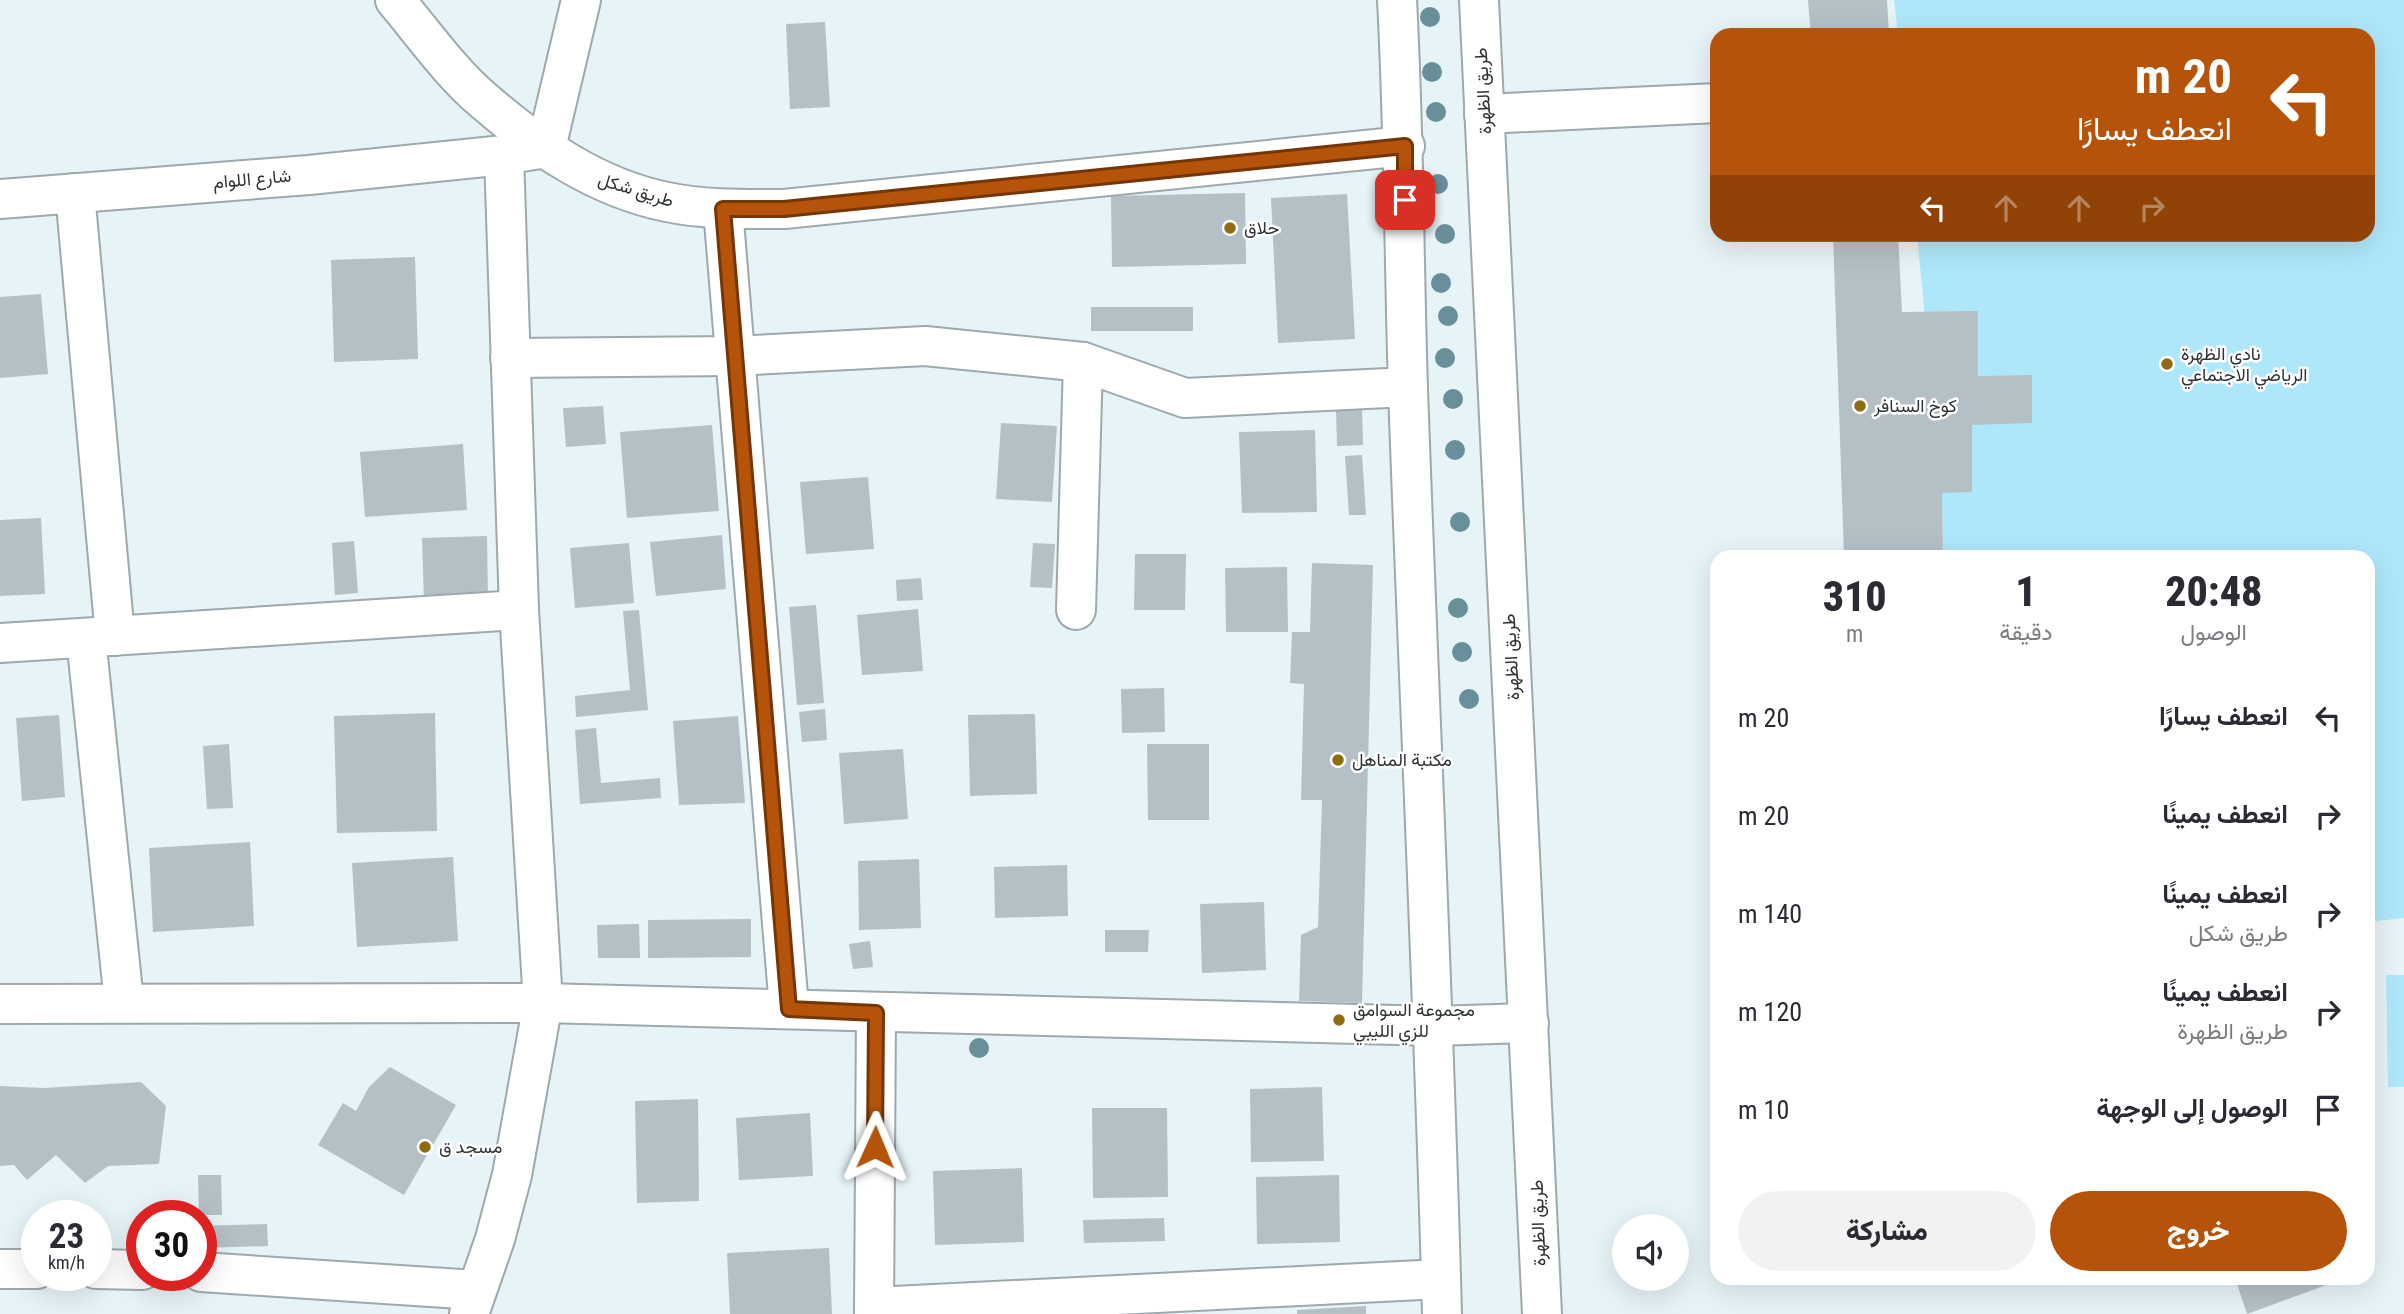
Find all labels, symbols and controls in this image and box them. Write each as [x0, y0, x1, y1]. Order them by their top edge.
street label: طريق الظهرة [1470, 47, 1496, 135]
text: 20 m [2135, 48, 2232, 105]
icon: left [2256, 56, 2347, 147]
text: انعطف يسارًا [2077, 110, 2232, 148]
street label: شارع اللوام [212, 165, 292, 194]
street label: طريق شكل [596, 168, 676, 212]
pin [1375, 170, 1435, 230]
icon: arrive [1386, 181, 1424, 219]
icon: left [1914, 189, 1952, 227]
icon: ahead [1987, 189, 2025, 227]
icon: ahead [2060, 189, 2098, 227]
icon: right [2133, 189, 2171, 227]
place label: حلاق [1244, 217, 1279, 238]
marker: حلاق [1222, 220, 1238, 236]
place label: نادي الظهرة الرياضي الاجتماعي [2181, 343, 2308, 390]
marker: نادي الظهرة الرياضي الاجتماعي [2159, 356, 2175, 372]
place label: كوخ السنافر [1873, 395, 1957, 418]
marker: كوخ السنافر [1852, 398, 1868, 414]
text: 1 [2015, 567, 2037, 616]
text: 20:48 [2165, 567, 2262, 616]
text: 310 [1823, 572, 1887, 621]
street label: طريق الظهرة [1498, 613, 1524, 701]
text: دقيقة [1999, 619, 2053, 646]
text: الوصول [2181, 619, 2247, 646]
text: m [1846, 621, 1863, 648]
icon: left [2309, 699, 2347, 737]
text: انعطف يسارًا [2159, 701, 2288, 731]
text: 20 m [1738, 703, 1789, 733]
place label: مكتبة المناهل [1352, 749, 1452, 771]
marker: مكتبة المناهل [1330, 752, 1346, 768]
icon: right [2309, 797, 2347, 835]
text: انعطف يمينًا [2162, 799, 2288, 829]
text: 20 m [1738, 801, 1789, 831]
text: انعطف يمينًا [2162, 879, 2288, 909]
icon: right [2309, 895, 2347, 933]
text: 140 m [1738, 899, 1802, 929]
text: طريق شكل [2189, 920, 2288, 947]
text: انعطف يمينًا [2162, 977, 2288, 1007]
icon: right [2309, 993, 2347, 1031]
text: 120 m [1738, 997, 1802, 1027]
place label: مجموعة السوامق للزي الليبي [1353, 999, 1475, 1046]
marker: مجموعة السوامق للزي الليبي [1331, 1012, 1347, 1028]
text: طريق الظهرة [2177, 1018, 2288, 1045]
icon: arrive [2309, 1091, 2347, 1129]
text: الوصول إلى الوجهة [2096, 1093, 2288, 1123]
text: 10 m [1738, 1095, 1789, 1125]
position arrow [838, 1110, 912, 1184]
place label: مسجد ق [439, 1136, 502, 1157]
marker: مسجد ق [417, 1139, 433, 1155]
street label: طريق الظهرة [1525, 1179, 1551, 1267]
button: مشاركة [1738, 1191, 2036, 1271]
button: خروج [2050, 1191, 2347, 1271]
speed limit sign: 30 [126, 1200, 217, 1291]
map controls [1612, 1214, 1689, 1291]
button: sound [1612, 1214, 1689, 1291]
text: 23 [49, 1216, 84, 1257]
text: km/h [48, 1252, 85, 1273]

